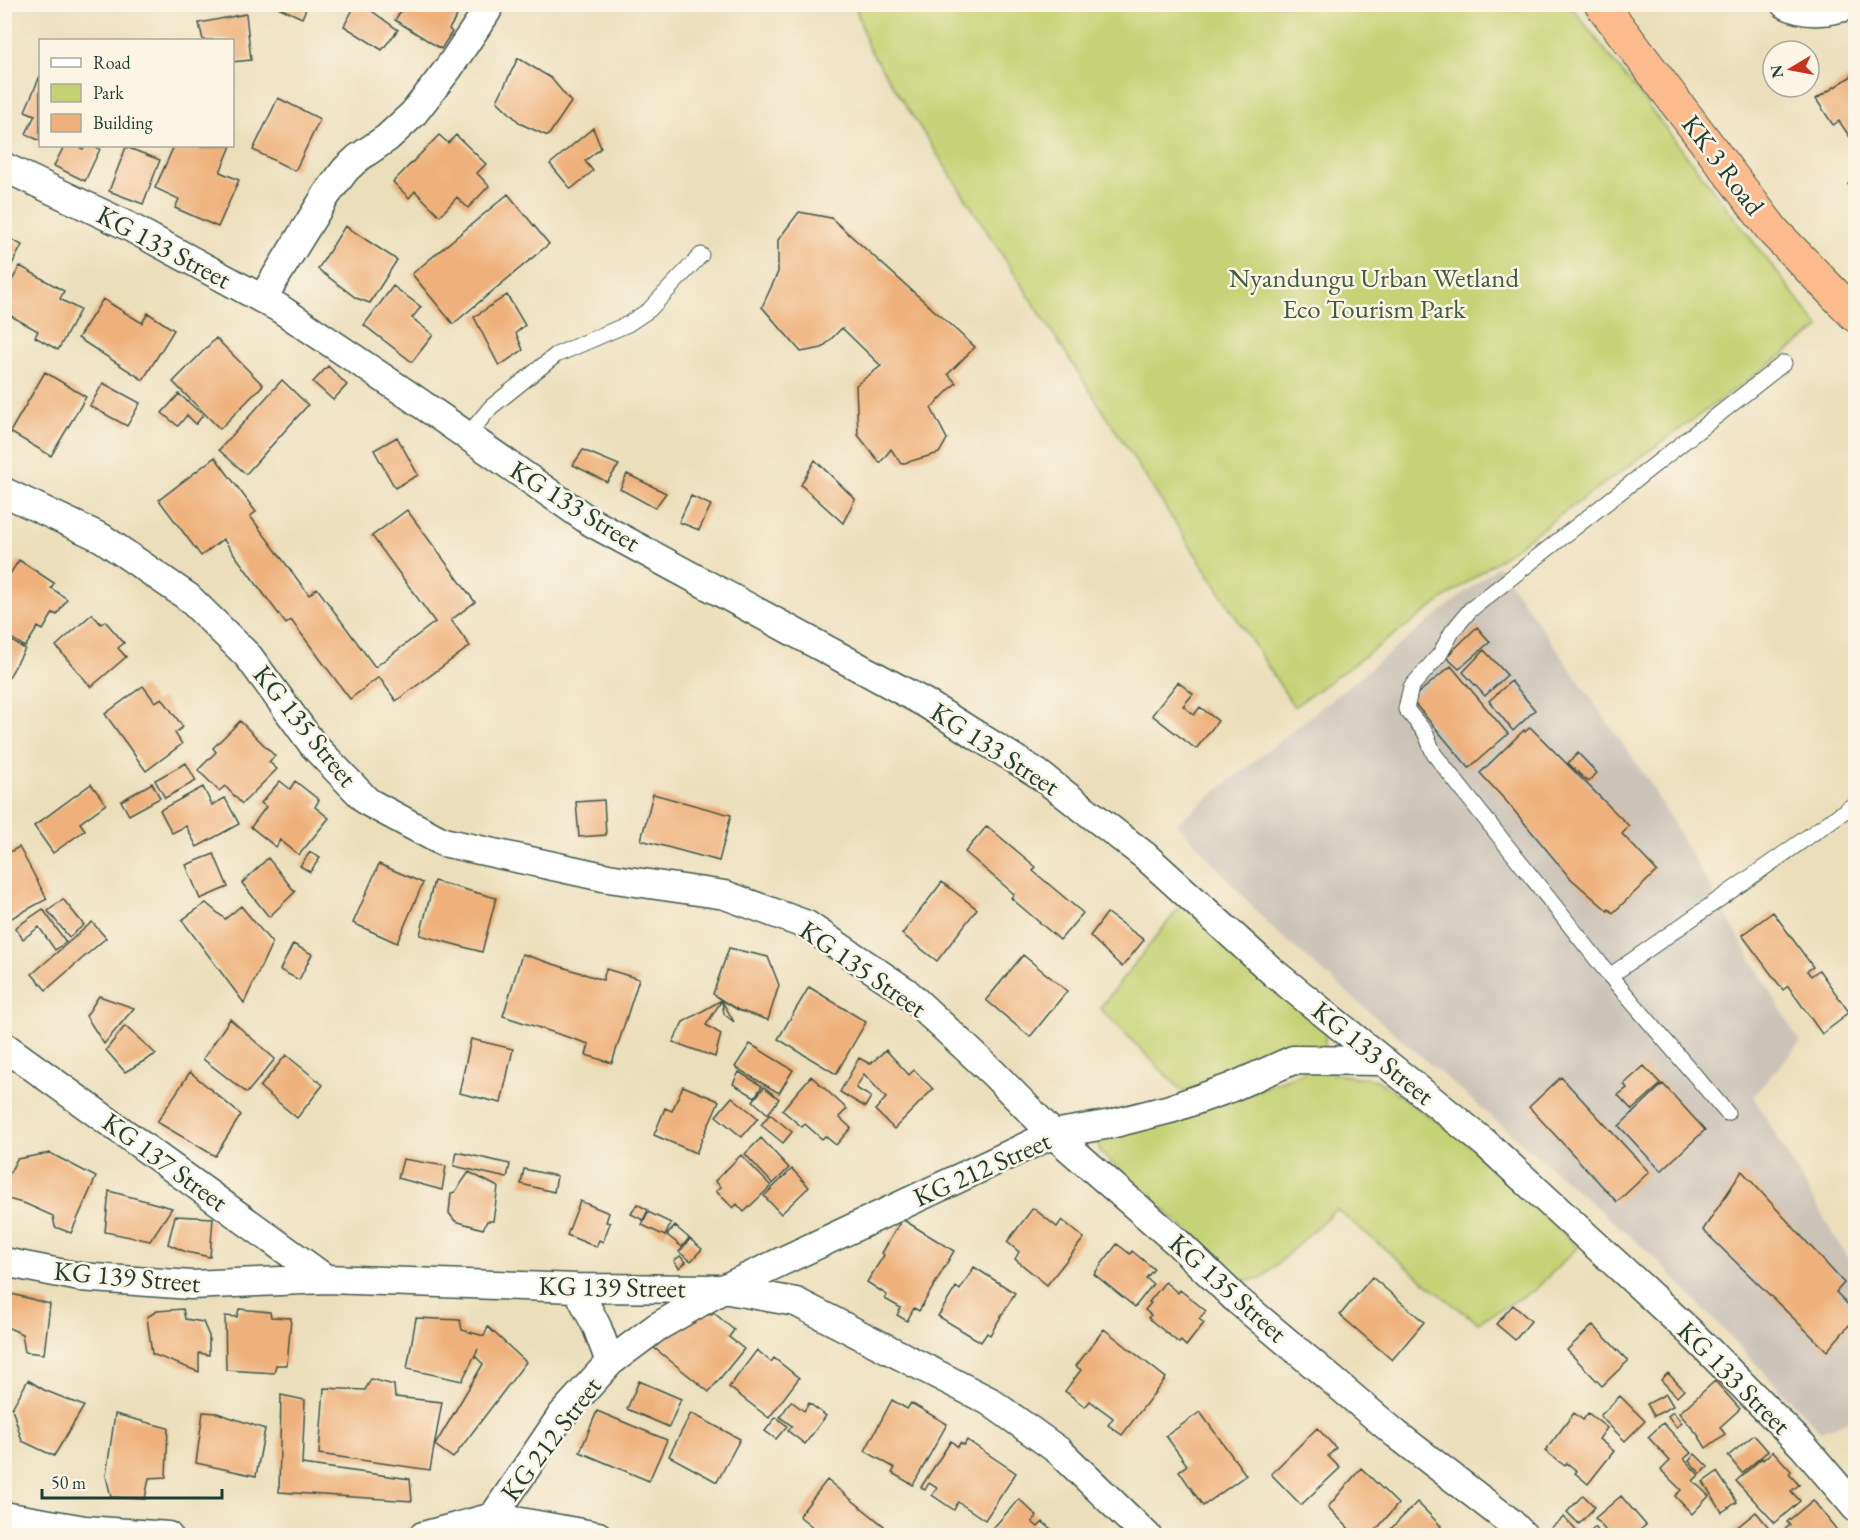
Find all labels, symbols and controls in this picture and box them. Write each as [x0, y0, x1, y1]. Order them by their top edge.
legend [39, 39, 234, 147]
north arrow [1761, 39, 1821, 99]
text: Road [93, 51, 132, 74]
text: N [1765, 63, 1788, 80]
text: Park [93, 81, 124, 104]
street label: KK 3 Road [1674, 107, 1773, 222]
text: Building [93, 111, 153, 134]
street label: KG 133 Street [91, 197, 238, 297]
park label: Nyandungu Urban Wetland Eco Tourism Park [1229, 260, 1519, 326]
street label: KG 133 Street [504, 452, 647, 560]
street label: KG 135 Street [246, 658, 366, 794]
street label: KG 133 Street [924, 694, 1067, 804]
street label: KG 135 Street [793, 912, 934, 1025]
street label: KG 133 Street [1305, 993, 1442, 1113]
street label: KG 137 Street [96, 1104, 235, 1219]
street label: KG 212 Street [907, 1122, 1057, 1214]
street label: KG 135 Street [1162, 1225, 1295, 1350]
street label: KG 139 Street [52, 1253, 202, 1300]
street label: KG 139 Street [538, 1268, 686, 1305]
street label: KG 133 Street [1670, 1313, 1799, 1442]
street label: KG 212 Street [492, 1369, 609, 1508]
scale bar [42, 1462, 222, 1500]
text: 50 m [51, 1471, 86, 1494]

